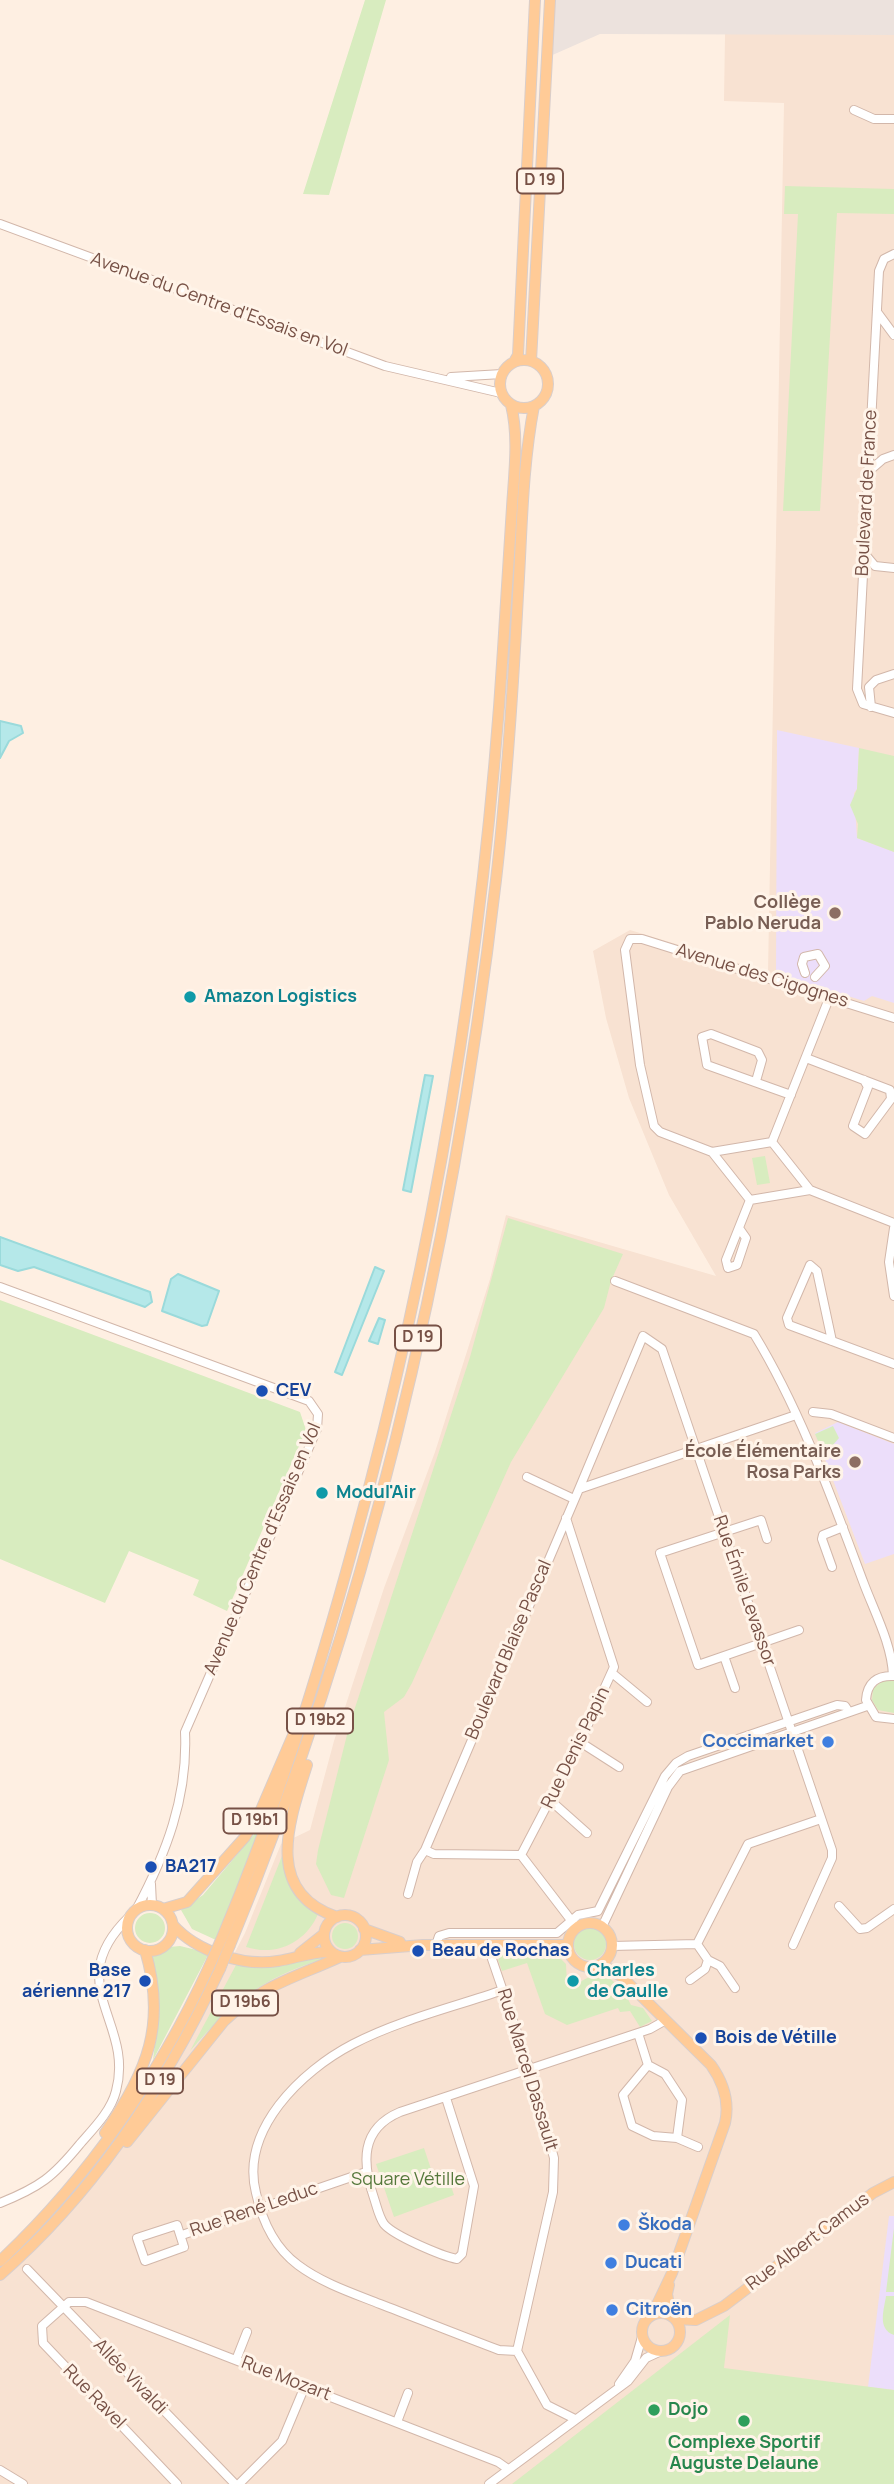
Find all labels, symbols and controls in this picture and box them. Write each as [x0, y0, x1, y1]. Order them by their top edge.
road number: D 19 [517, 168, 563, 194]
street label: Avenue du Centre d'Essais en Vol [88, 248, 350, 362]
street label: Boulevard de France [852, 409, 882, 577]
place label: Collège Pablo Neruda [705, 892, 821, 934]
marker: Collège Pablo Neruda [827, 905, 843, 921]
street label: Avenue des Cigognes [673, 939, 851, 1013]
place label: Amazon Logistics [204, 986, 357, 1008]
marker: Amazon Logistics [182, 989, 198, 1005]
road number: D 19 [395, 1326, 441, 1350]
place label: CEV [276, 1380, 311, 1402]
marker: CEV [254, 1383, 270, 1399]
street label: Avenue du Centre d'Essais en Vol [200, 1420, 326, 1678]
place label: École Élémentaire Rosa Parks [685, 1441, 841, 1484]
marker: École Élémentaire Rosa Parks [847, 1454, 863, 1470]
place label: Modul'Air [336, 1482, 416, 1504]
marker: Modul'Air [314, 1485, 330, 1501]
street label: Rue Émile Levassor [708, 1513, 780, 1669]
street label: Boulevard Blaise Pascal [461, 1557, 557, 1743]
street label: Rue Denis Papin [537, 1684, 615, 1812]
road number: D 19b2 [287, 1708, 353, 1734]
place label: Coccimarket [702, 1731, 814, 1753]
marker: Coccimarket [820, 1734, 836, 1750]
road number: D 19b1 [224, 1809, 286, 1834]
place label: BA217 [165, 1856, 217, 1878]
marker: BA217 [143, 1859, 159, 1875]
place label: Beau de Rochas [432, 1940, 570, 1962]
marker: Beau de Rochas [410, 1943, 426, 1959]
place label: Base aérienne 217 [22, 1960, 131, 2002]
place label: Charles de Gaulle [587, 1960, 668, 2002]
marker: Base aérienne 217 [137, 1973, 153, 1989]
marker: Charles de Gaulle [565, 1973, 581, 1989]
street label: Rue Marcel Dassault [492, 1986, 562, 2154]
road number: D 19b6 [212, 1991, 278, 2016]
place label: Bois de Vétille [715, 2027, 837, 2049]
marker: Bois de Vétille [693, 2030, 709, 2046]
road number: D 19 [137, 2068, 183, 2094]
park label: Square Vétille [351, 2169, 465, 2191]
street label: Rue René Leduc [187, 2178, 321, 2242]
street label: Rue Albert Camus [742, 2189, 874, 2295]
place label: Škoda [638, 2214, 692, 2236]
marker: Škoda [616, 2217, 632, 2233]
place label: Ducati [625, 2252, 682, 2274]
marker: Ducati [603, 2255, 619, 2271]
place label: Citroën [626, 2299, 692, 2321]
marker: Citroën [604, 2302, 620, 2318]
street label: Allée Vivaldi [89, 2335, 171, 2419]
street label: Rue Mozart [238, 2352, 334, 2406]
street label: Rue Ravel [58, 2360, 130, 2434]
place label: Dojo [668, 2399, 708, 2421]
marker: Dojo [646, 2402, 662, 2418]
marker: Complexe Sportif Auguste Delaune [736, 2413, 752, 2429]
place label: Complexe Sportif Auguste Delaune [668, 2432, 820, 2474]

